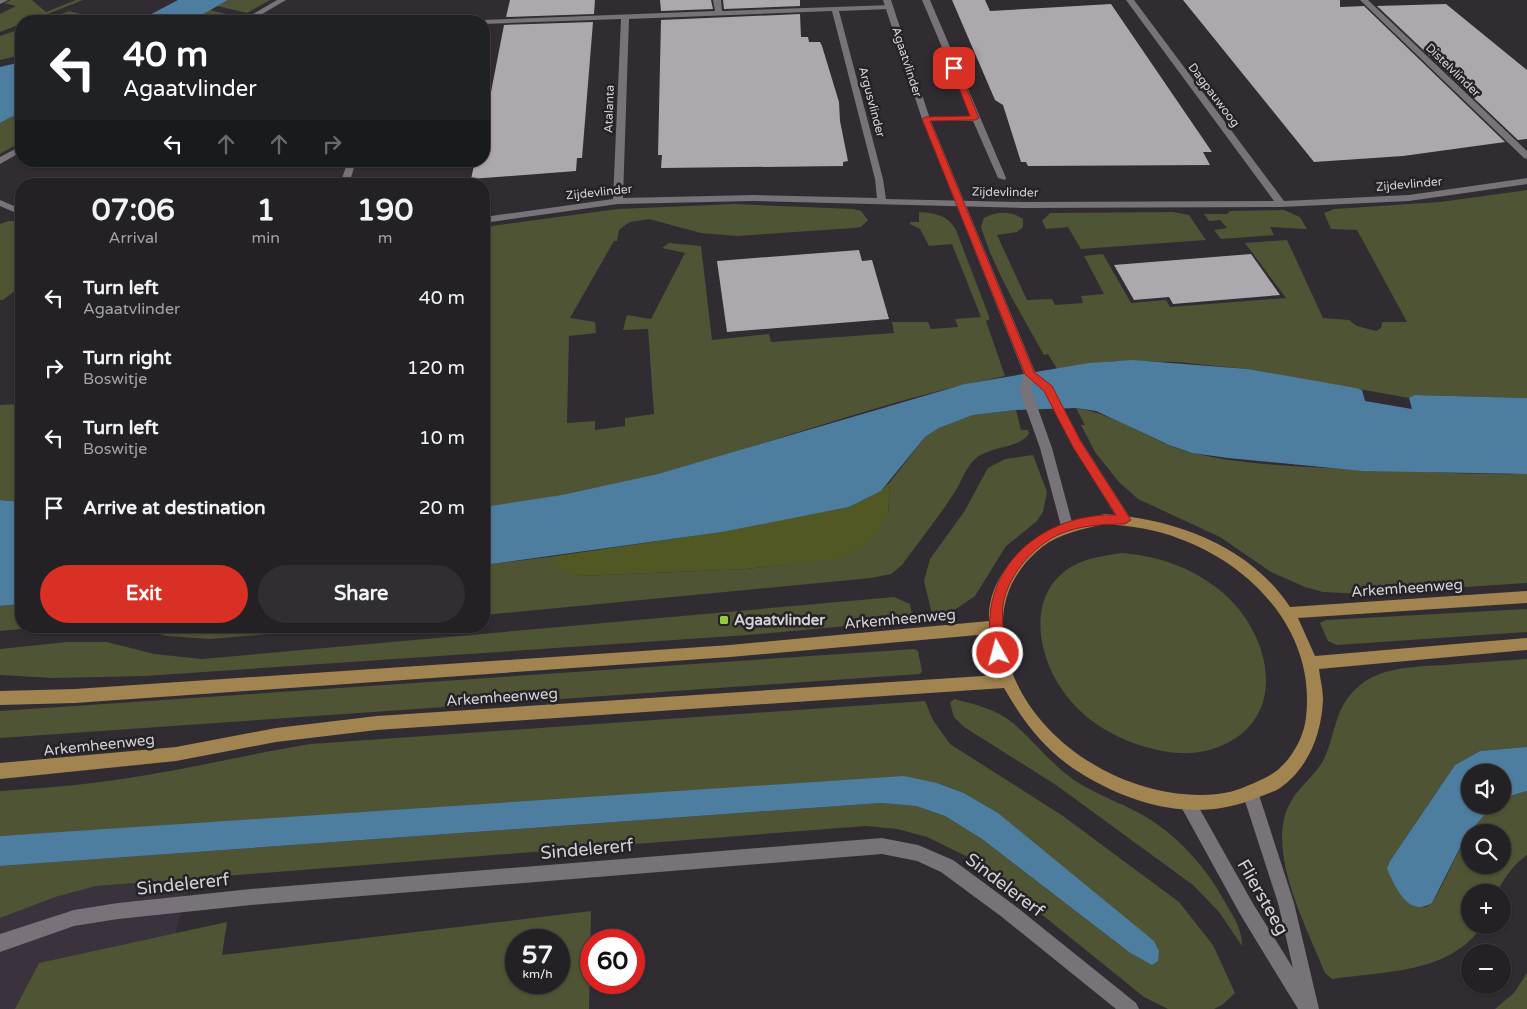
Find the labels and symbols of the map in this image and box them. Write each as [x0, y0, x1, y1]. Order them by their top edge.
street label: Agaatvlinder [889, 25, 925, 99]
street label: Distelvlinder [1423, 40, 1483, 100]
pin [933, 47, 975, 89]
street label: Dagpauwoog [1185, 60, 1243, 130]
street label: Argusvlinder [856, 65, 888, 139]
street label: Atalanta [601, 85, 617, 133]
street label: Zijdevlinder [1375, 174, 1443, 194]
street label: Zijdevlinder [565, 182, 633, 202]
street label: Zijdevlinder [972, 184, 1039, 200]
street label: Arkemheenweg [1351, 575, 1463, 601]
street label: Arkemheenweg [843, 605, 957, 633]
place label: Agaatvlinder [734, 611, 825, 630]
marker: Agaatvlinder [718, 614, 730, 626]
position arrow [971, 626, 1023, 678]
street label: Arkemheenweg [446, 684, 558, 710]
street label: Arkemheenweg [42, 730, 156, 760]
street label: Sindelererf [540, 834, 634, 864]
street label: Sindelererf [961, 848, 1049, 922]
street label: Fliersteeg [1232, 855, 1294, 939]
street label: Sindelererf [136, 868, 231, 900]
speed limit sign: 60 [580, 929, 645, 994]

